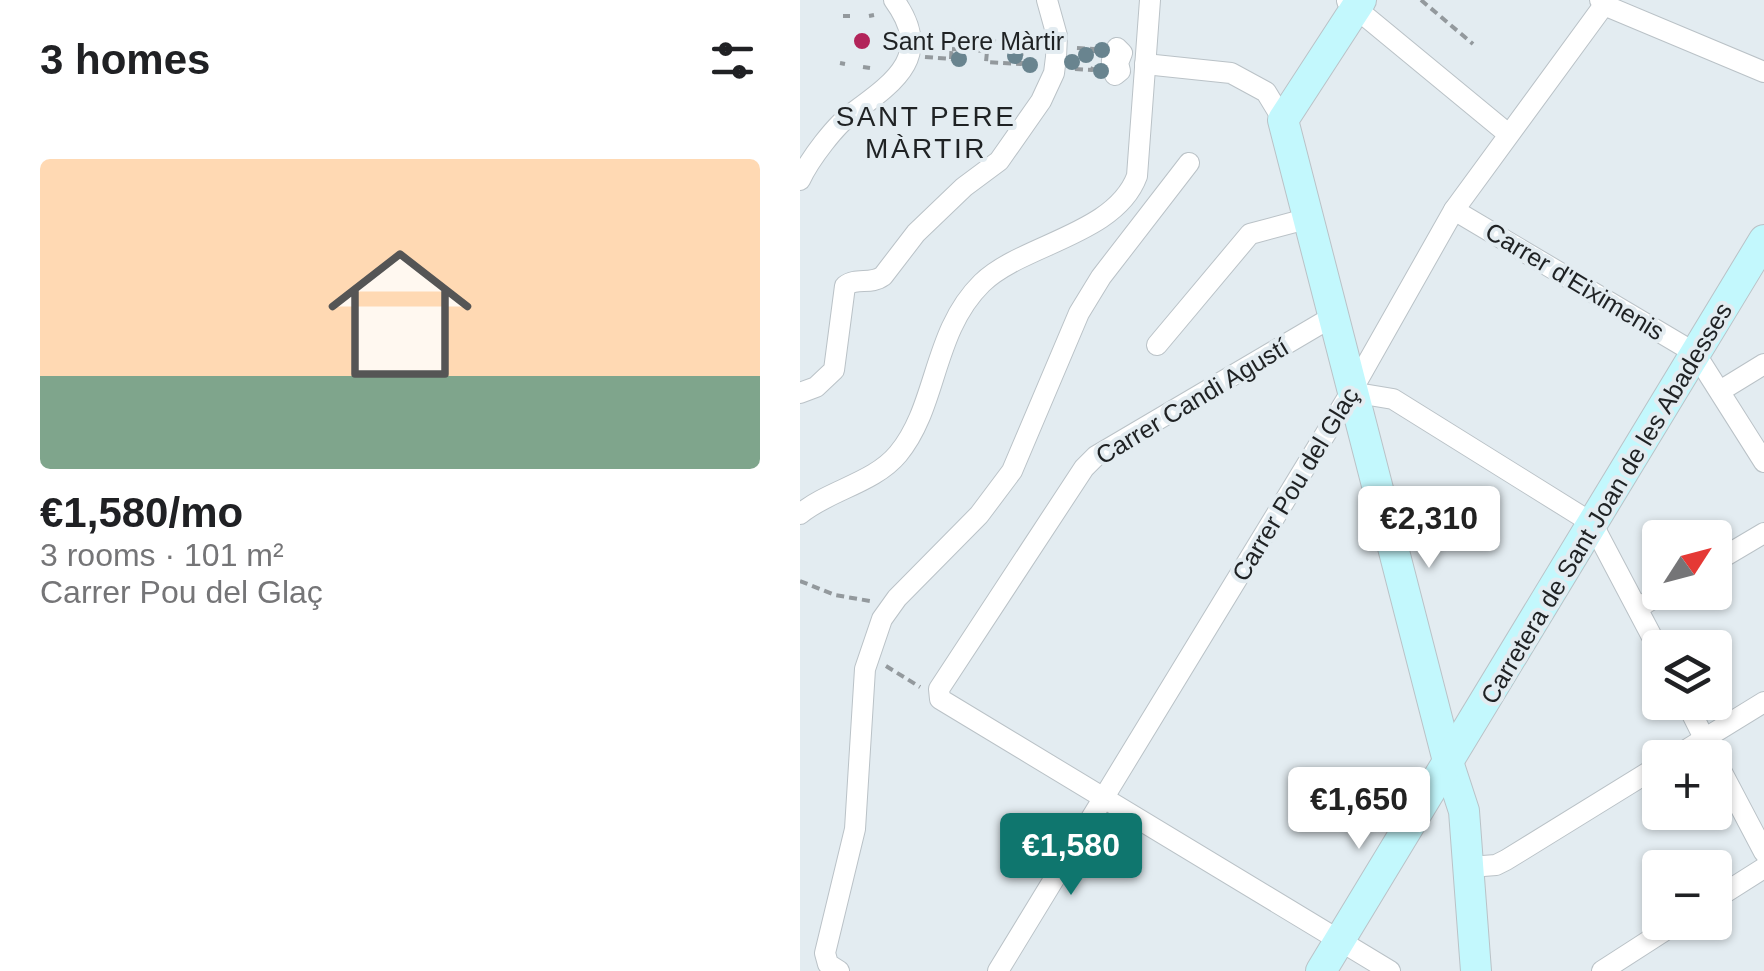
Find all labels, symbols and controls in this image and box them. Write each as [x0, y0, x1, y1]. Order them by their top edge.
place label: Sant Pere Màrtir [882, 27, 1064, 55]
marker: Sant Pere Màrtir [851, 30, 873, 52]
icon: filters [705, 33, 760, 88]
text: 3 homes [40, 36, 210, 83]
district label: SANT PERE MÀRTIR [836, 101, 1016, 164]
street label: Carrer d'Eiximenis [1481, 217, 1669, 345]
icon: home [310, 224, 490, 404]
street label: Carretera de Sant Joan de les Abadesses [1475, 297, 1737, 709]
street label: Carrer Candi Agustí [1091, 332, 1293, 470]
street label: Carrer Pou del Glaç [1226, 382, 1364, 586]
pin: €2,310 [1348, 486, 1510, 571]
text: €1,580/mo [40, 489, 243, 536]
text: €2,310 [1380, 500, 1478, 536]
north arrow [1642, 520, 1732, 610]
map controls [1642, 520, 1732, 940]
text: 3 rooms · 101 m² [40, 537, 284, 573]
text: Carrer Pou del Glaç [40, 574, 323, 610]
button: layers [1642, 630, 1732, 720]
button: + [1642, 740, 1732, 830]
pin: €1,650 [1278, 767, 1440, 852]
text: €1,650 [1310, 781, 1408, 817]
pin: €1,580 [990, 813, 1152, 898]
text: €1,580 [1022, 827, 1120, 863]
button: − [1642, 850, 1732, 940]

